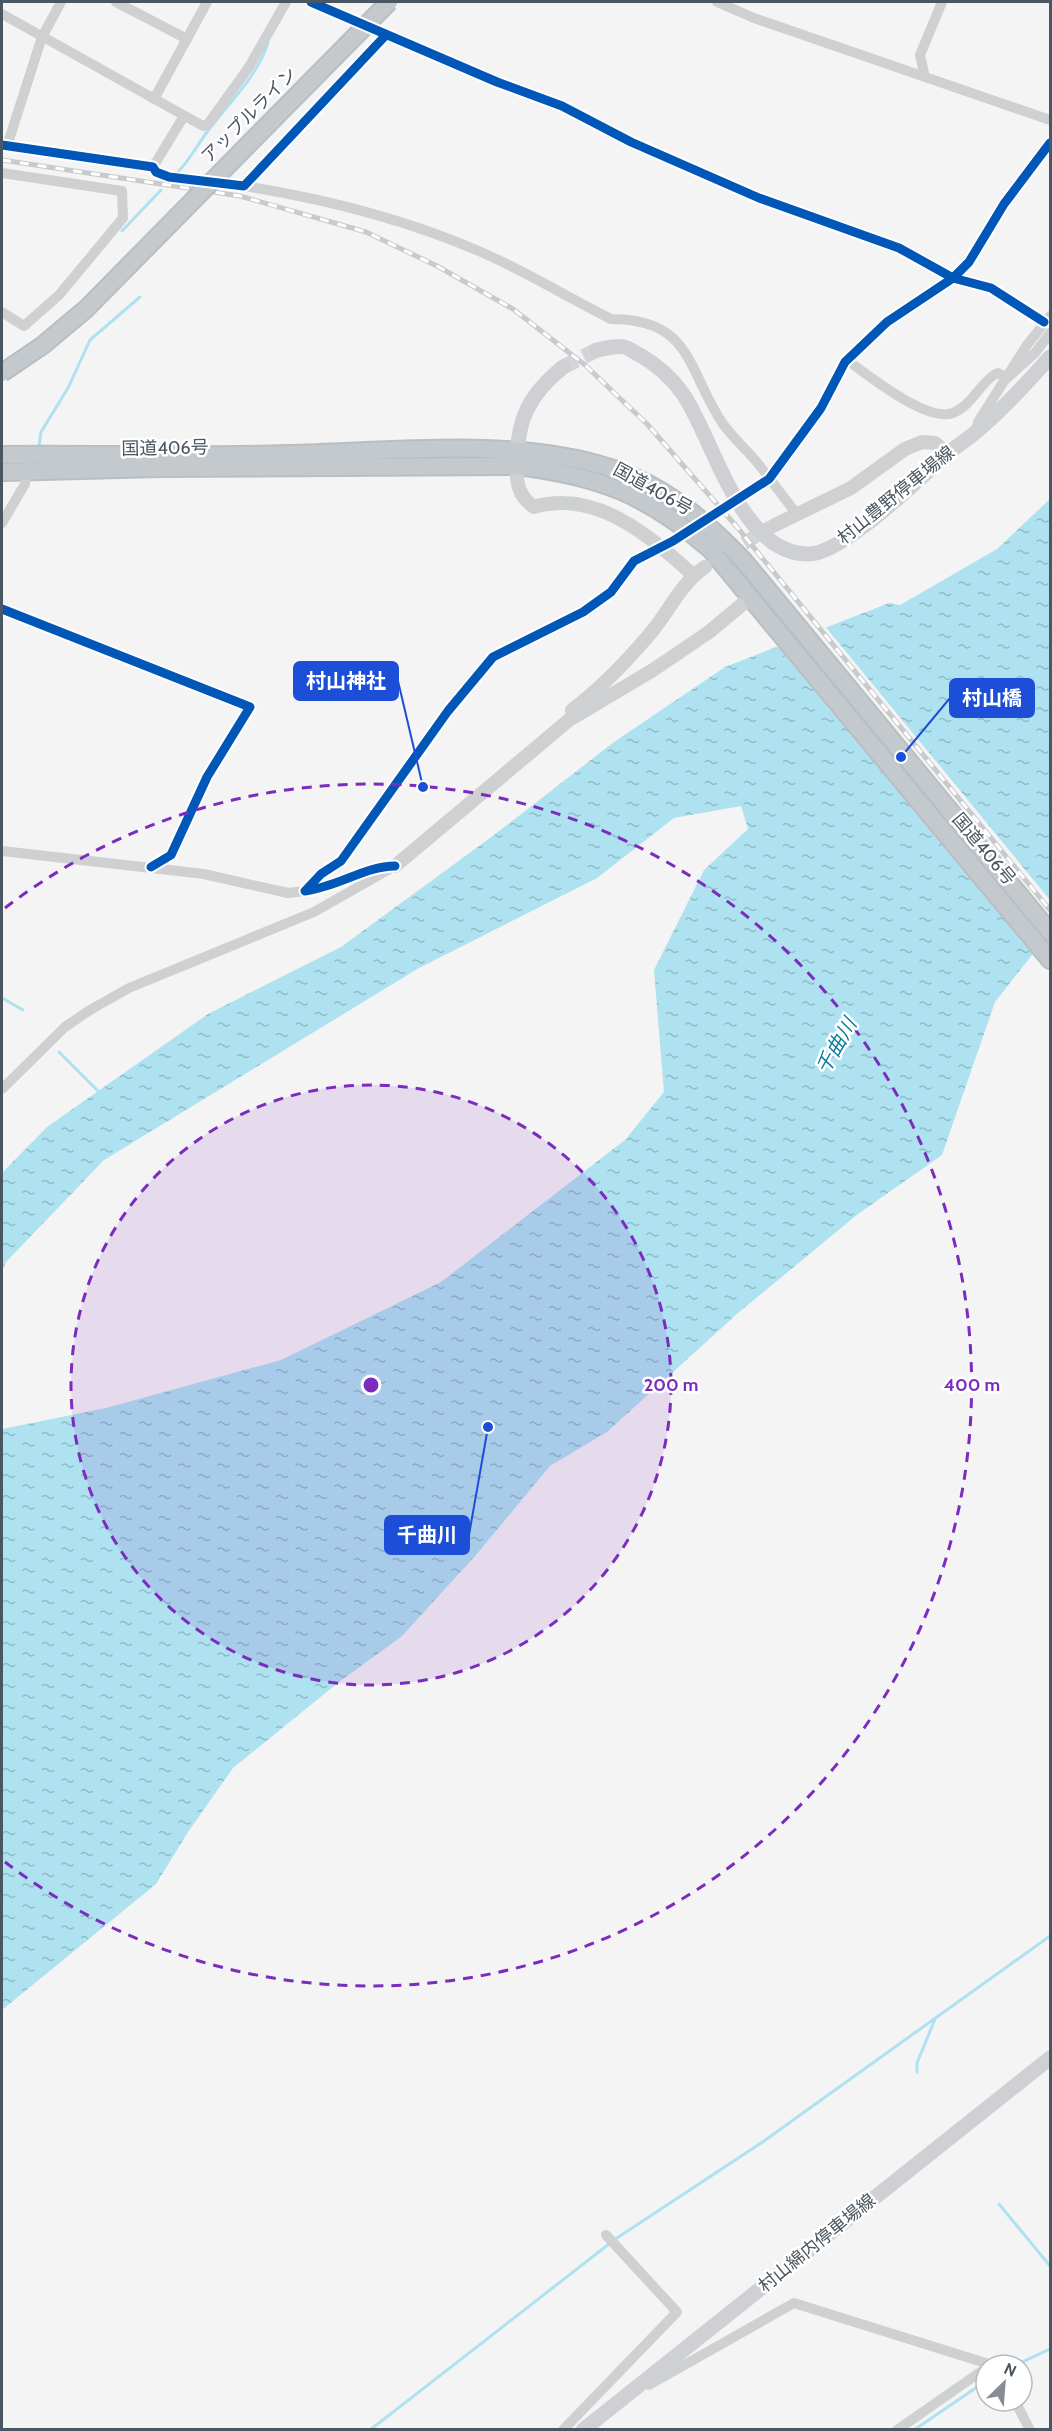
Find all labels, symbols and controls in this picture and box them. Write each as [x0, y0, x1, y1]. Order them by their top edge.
street label: アップルライン [197, 63, 301, 167]
street label: 国道406号 [121, 436, 209, 460]
street label: 村山豊野停車場線 [833, 441, 959, 549]
street label: 国道406号 [610, 458, 696, 520]
callout: 村山神社 [294, 662, 398, 700]
text: 村山神社 [306, 669, 386, 693]
callout: 村山橋 [950, 679, 1034, 717]
text: 村山橋 [962, 686, 1022, 710]
street label: 国道406号 [948, 809, 1020, 889]
water label: 千曲川 [811, 1012, 862, 1078]
text: 200 m [644, 1374, 698, 1396]
text: 400 m [944, 1374, 1000, 1396]
centre of rings [361, 1375, 381, 1395]
callout: 千曲川 [385, 1516, 469, 1554]
text: 千曲川 [397, 1523, 457, 1547]
street label: 村山綿内停車場線 [754, 2189, 880, 2297]
north arrow [974, 2353, 1034, 2413]
text: N [1001, 2359, 1019, 2381]

